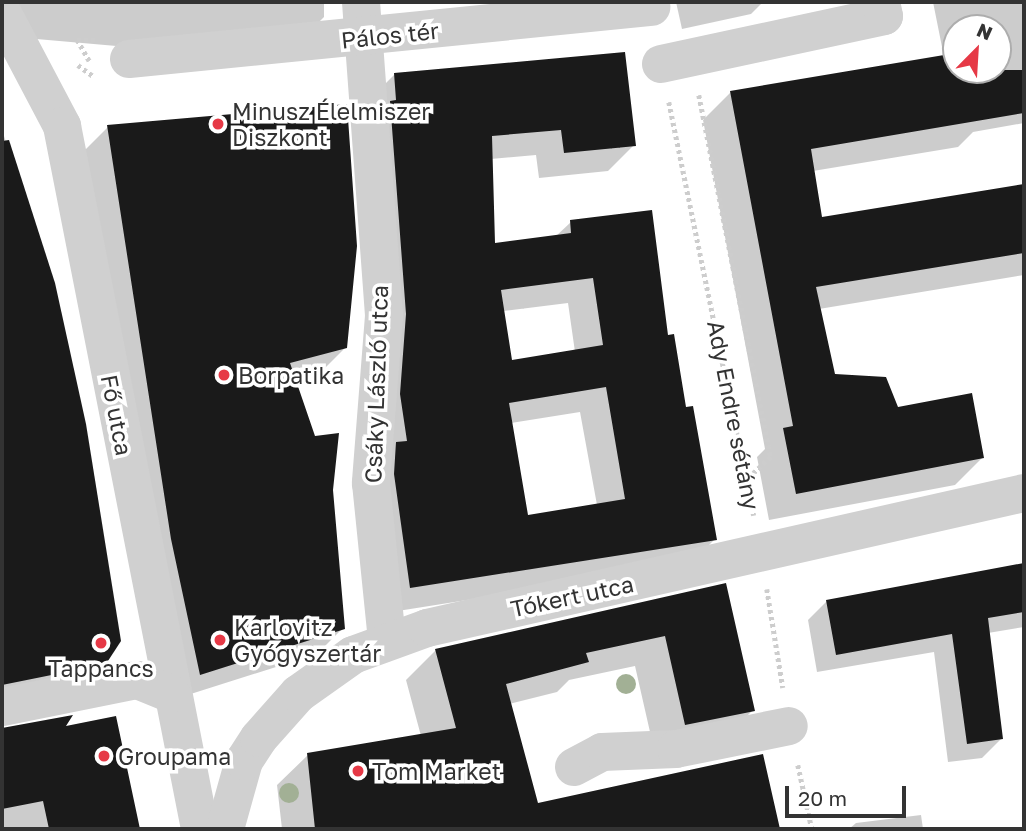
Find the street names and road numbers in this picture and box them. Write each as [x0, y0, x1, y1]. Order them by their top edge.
street label: Pálos tér [340, 16, 440, 54]
street label: Csáky László utca [359, 284, 393, 484]
street label: Ady Endre sétány [702, 318, 766, 512]
street label: Fő utca [96, 372, 138, 458]
street label: Tókert utca [508, 570, 636, 622]

